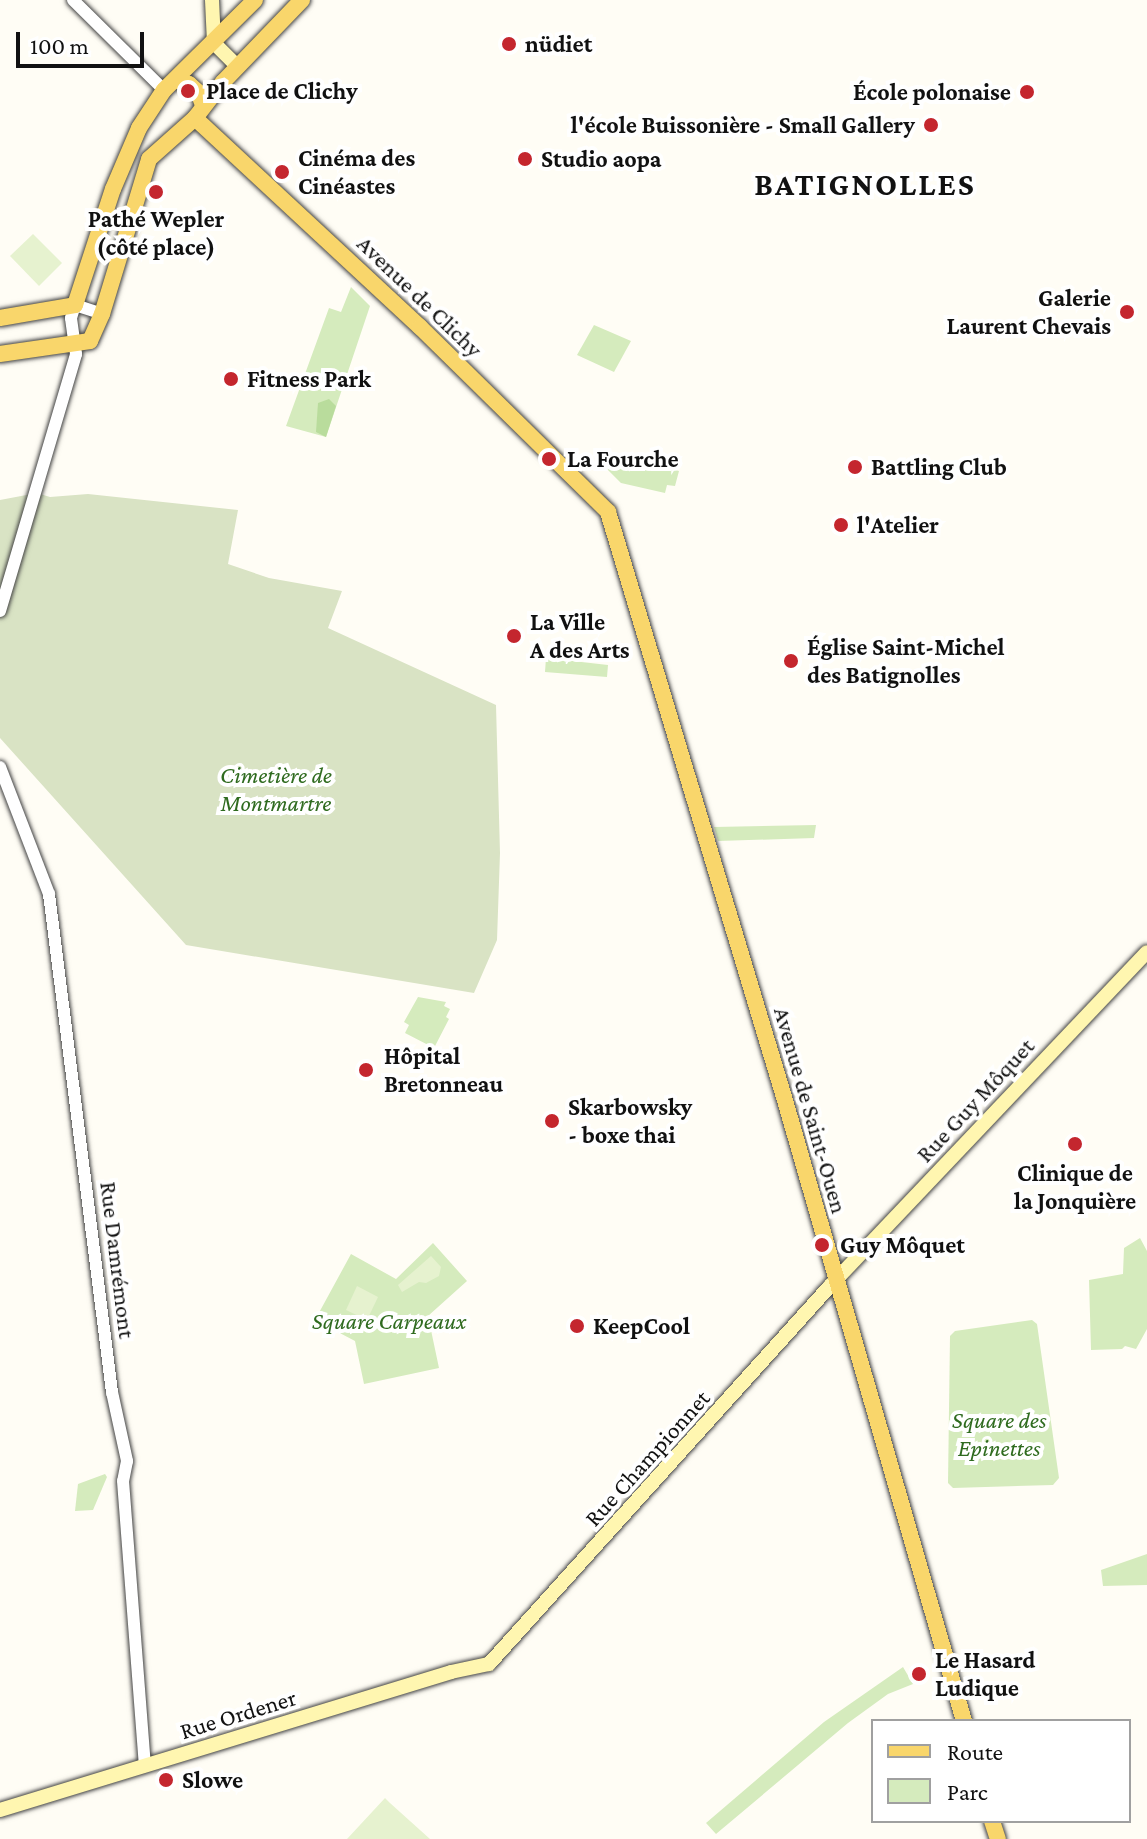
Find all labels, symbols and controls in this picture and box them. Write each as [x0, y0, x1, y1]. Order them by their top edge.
scale bar [20, 16, 148, 66]
place label: nüdiet [525, 30, 592, 58]
text: 100 m [30, 32, 89, 59]
marker: nüdiet [500, 35, 518, 53]
place label: Place de Clichy [206, 77, 358, 105]
place label: École polonaise [853, 78, 1011, 106]
marker: Place de Clichy [177, 80, 199, 102]
marker: École polonaise [1018, 83, 1036, 101]
place label: l'école Buissonière - Small Gallery [571, 111, 915, 139]
marker: l'école Buissonière - Small Gallery [922, 116, 940, 134]
place label: Cinéma des Cinéastes [298, 144, 415, 200]
place label: Studio aopa [541, 145, 662, 173]
marker: Studio aopa [516, 150, 534, 168]
marker: Cinéma des Cinéastes [273, 163, 291, 181]
district label: BATIGNOLLES [754, 165, 976, 203]
marker: Pathé Wepler (côté place) [147, 183, 165, 201]
place label: Pathé Wepler (côté place) [88, 205, 224, 261]
street label: Avenue de Clichy [351, 229, 489, 363]
place label: Galerie Laurent Chevais [946, 284, 1111, 340]
marker: Galerie Laurent Chevais [1118, 303, 1136, 321]
place label: Fitness Park [247, 365, 371, 393]
marker: Fitness Park [222, 370, 240, 388]
place label: La Fourche [567, 445, 679, 473]
marker: La Fourche [538, 448, 560, 470]
place label: Battling Club [871, 453, 1007, 481]
marker: Battling Club [846, 458, 864, 476]
place label: l'Atelier [857, 511, 939, 539]
marker: l'Atelier [832, 516, 850, 534]
place label: La Ville A des Arts [530, 608, 630, 664]
marker: La Ville A des Arts [505, 627, 523, 645]
place label: Église Saint-Michel des Batignolles [807, 633, 1005, 689]
marker: Église Saint-Michel des Batignolles [782, 652, 800, 670]
park label: Cimetière de Montmartre [220, 761, 332, 817]
street label: Avenue de Saint-Ouen [768, 1004, 854, 1216]
street label: Rue Guy Môquet [910, 1032, 1040, 1168]
place label: Hôpital Bretonneau [384, 1042, 503, 1098]
marker: Hôpital Bretonneau [355, 1059, 377, 1081]
place label: Skarbowsky - boxe thai [568, 1093, 692, 1149]
marker: Skarbowsky - boxe thai [543, 1112, 561, 1130]
marker: Clinique de la Jonquière [1064, 1133, 1086, 1155]
place label: Clinique de la Jonquière [1014, 1159, 1136, 1215]
street label: Rue Damrémont [94, 1180, 142, 1340]
place label: Guy Môquet [840, 1231, 965, 1259]
marker: Guy Môquet [811, 1234, 833, 1256]
park label: Square Carpeaux [312, 1307, 466, 1335]
place label: KeepCool [593, 1312, 690, 1340]
marker: KeepCool [568, 1317, 586, 1335]
street label: Rue Championnet [578, 1384, 716, 1532]
park label: Square des Epinettes [952, 1406, 1046, 1462]
place label: Le Hasard Ludique [935, 1646, 1035, 1702]
marker: Le Hasard Ludique [910, 1665, 928, 1683]
street label: Rue Ordener [176, 1683, 300, 1745]
legend [871, 1719, 1131, 1823]
text: Route [947, 1738, 1003, 1765]
place label: Slowe [182, 1766, 243, 1794]
marker: Slowe [157, 1771, 175, 1789]
text: Parc [947, 1778, 988, 1805]

